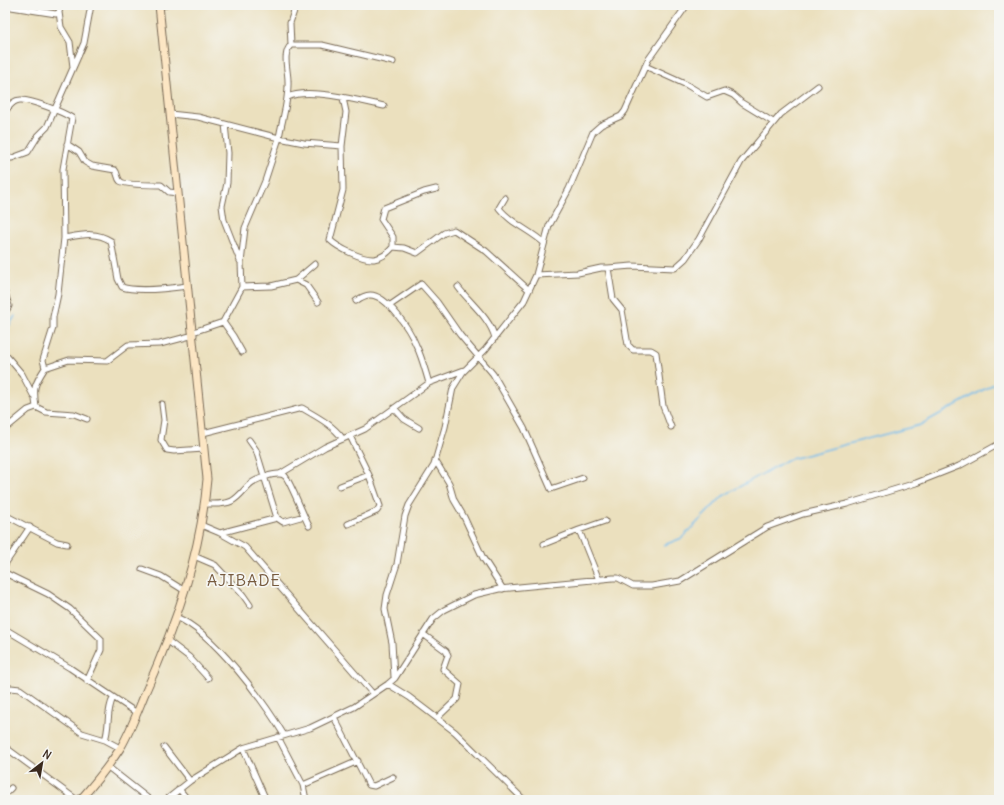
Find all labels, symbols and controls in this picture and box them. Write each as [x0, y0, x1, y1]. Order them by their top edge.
district label: AJIBADE [207, 570, 281, 590]
north arrow [22, 743, 62, 783]
text: N [40, 746, 54, 762]

